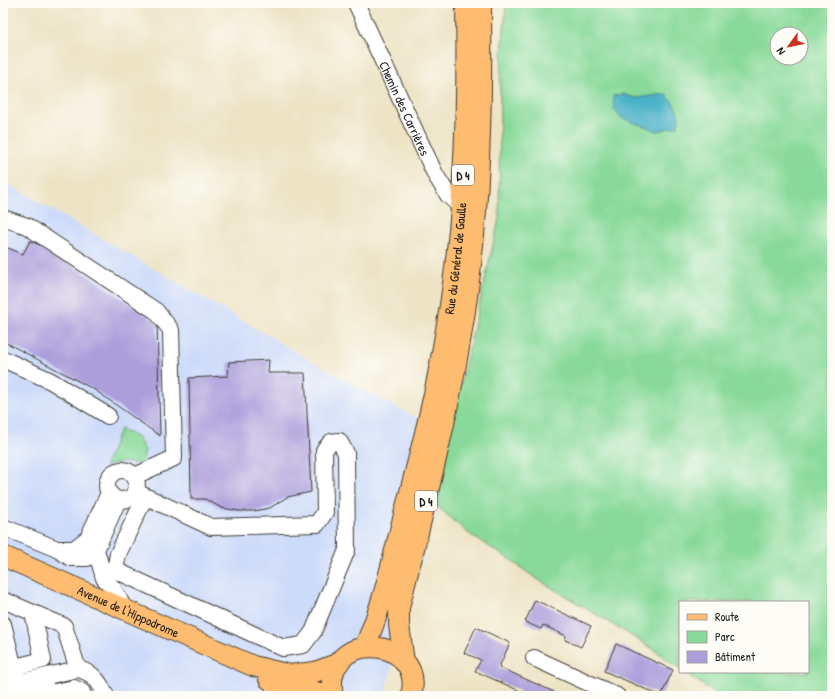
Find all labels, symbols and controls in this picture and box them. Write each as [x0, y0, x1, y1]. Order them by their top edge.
north arrow [769, 26, 809, 66]
text: N [773, 45, 788, 58]
street label: Chemin des Carrières [375, 58, 434, 159]
road number: D 4 [452, 165, 474, 185]
street label: Rue du Général de Gaulle [440, 202, 470, 315]
road number: D 4 [415, 491, 437, 511]
street label: Avenue de l'Hippodrome [75, 581, 182, 642]
legend [679, 601, 809, 673]
text: Route [715, 608, 739, 625]
text: Parc [715, 628, 735, 645]
text: Bâtiment [715, 648, 756, 665]

